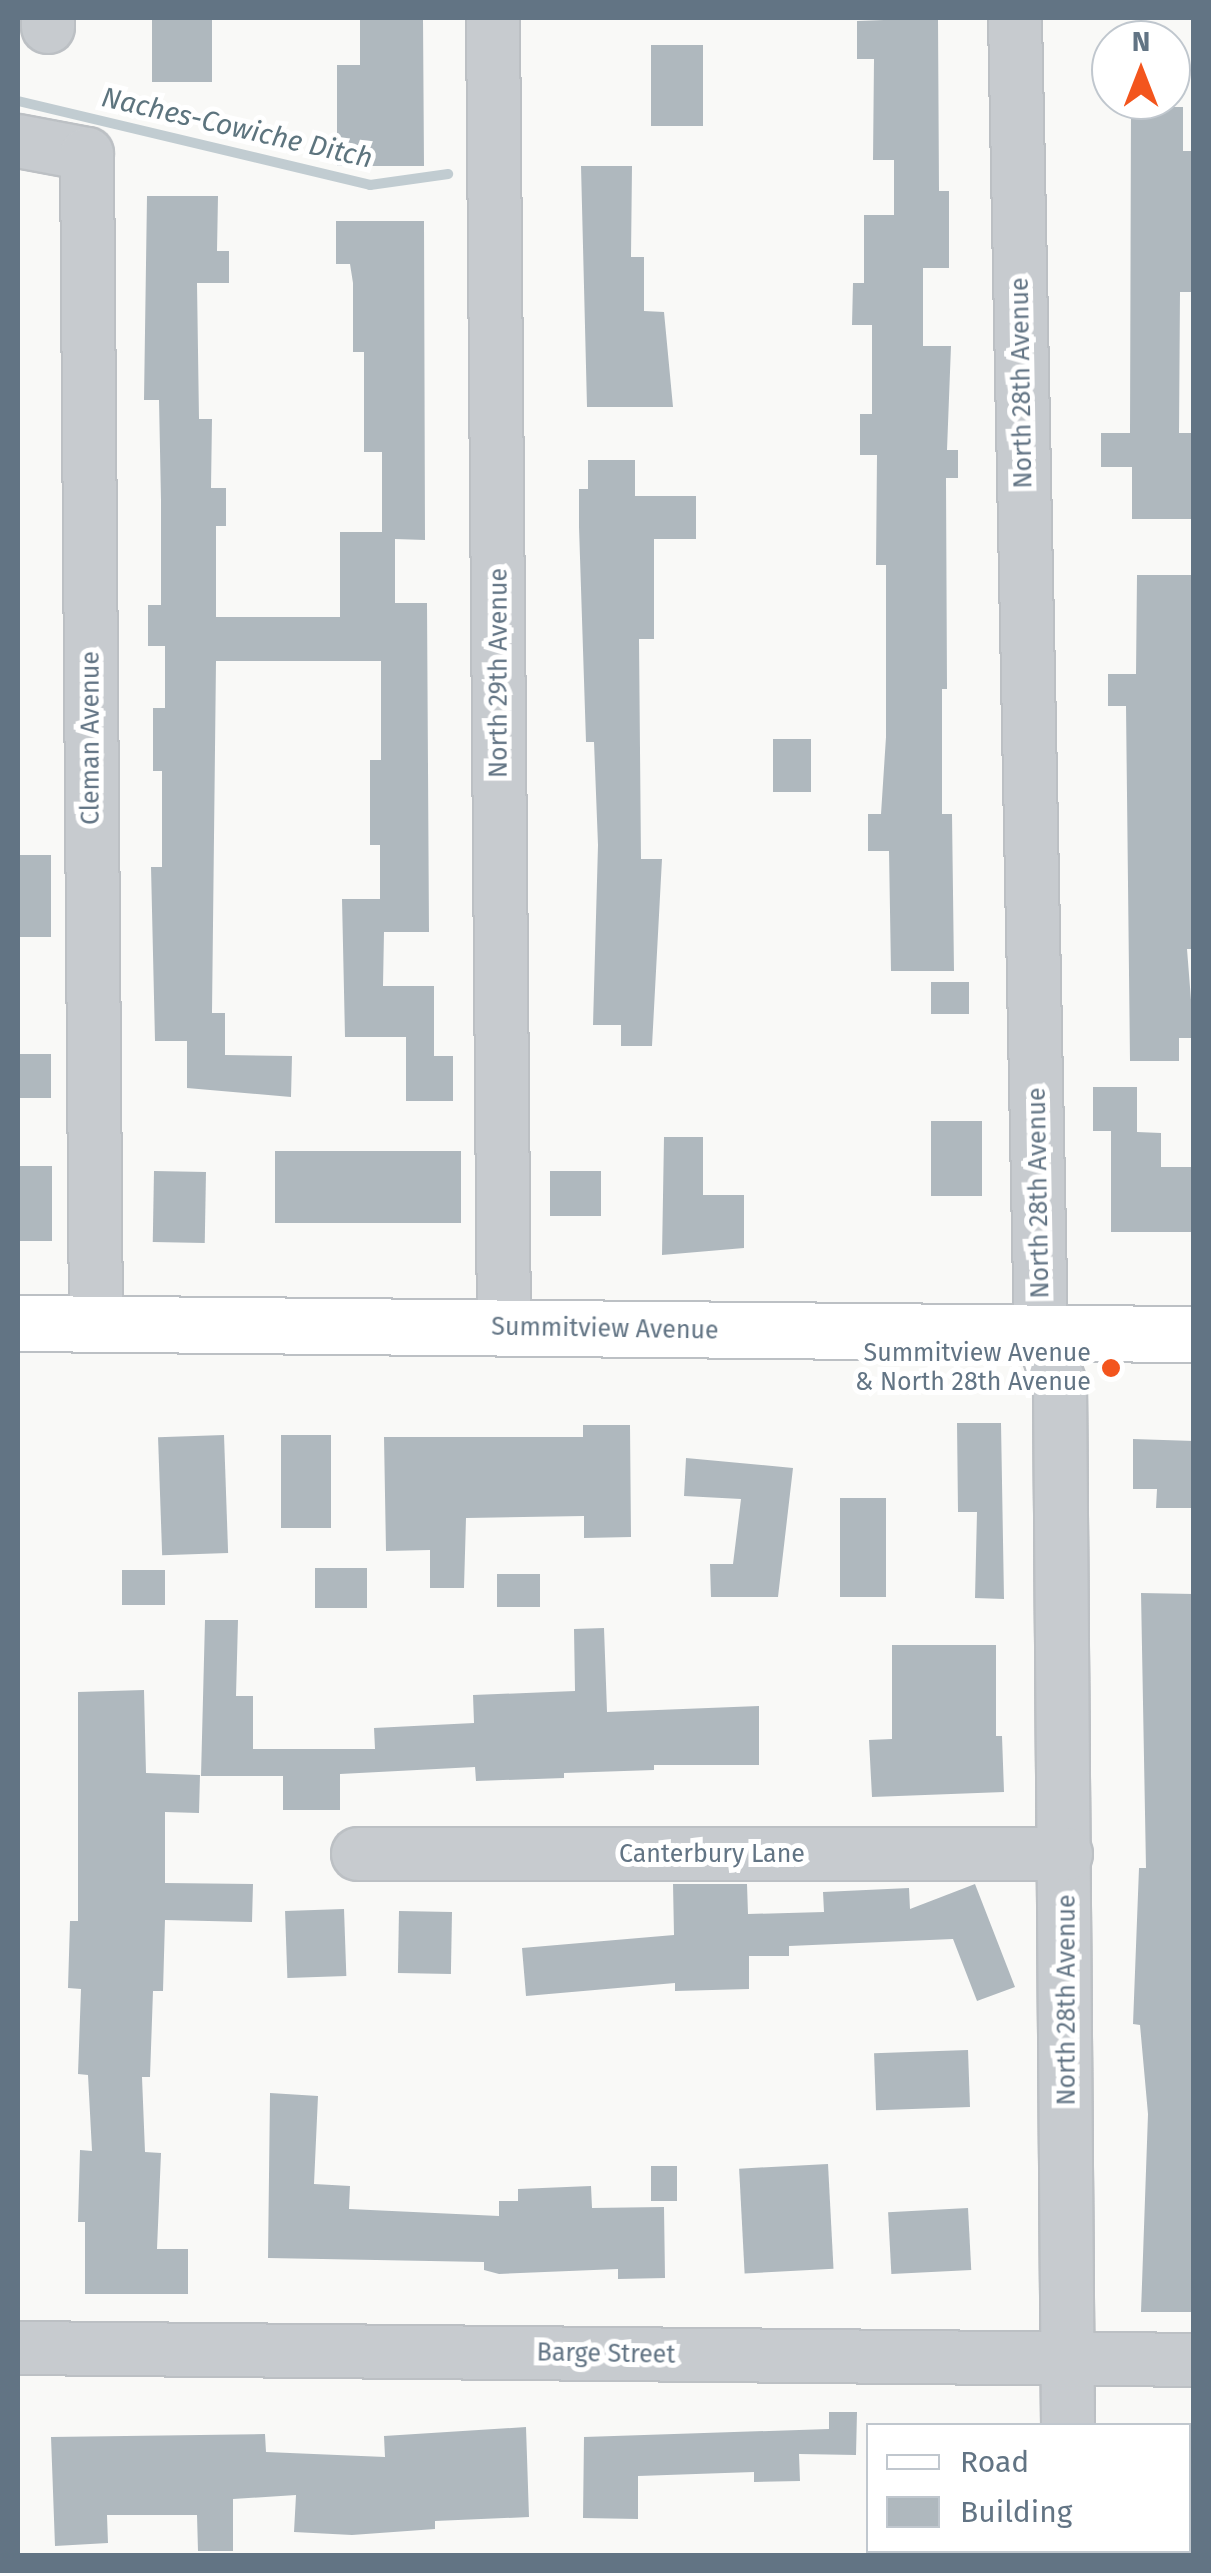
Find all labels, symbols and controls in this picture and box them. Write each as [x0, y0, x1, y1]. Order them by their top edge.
north arrow [1091, 20, 1191, 120]
text: N [1132, 25, 1150, 58]
water label: Naches-Cowiche Ditch [98, 80, 376, 176]
street label: North 28th Avenue [1005, 277, 1039, 489]
street label: North 29th Avenue [484, 568, 514, 778]
street label: Cleman Avenue [76, 651, 106, 825]
street label: North 28th Avenue [1022, 1087, 1056, 1299]
street label: Summitview Avenue [491, 1312, 719, 1346]
place label: Summitview Avenue & North 28th Avenue [855, 1339, 1091, 1398]
marker: Summitview Avenue & North 28th Avenue [1100, 1357, 1122, 1379]
street label: Canterbury Lane [619, 1839, 805, 1869]
street label: North 28th Avenue [1052, 1894, 1082, 2106]
street label: Barge Street [536, 2338, 676, 2370]
legend [866, 2423, 1191, 2553]
text: Road [960, 2444, 1029, 2480]
text: Building [960, 2494, 1072, 2530]

